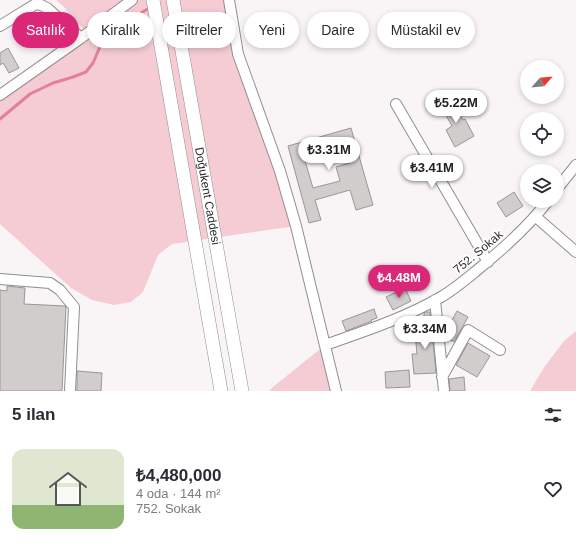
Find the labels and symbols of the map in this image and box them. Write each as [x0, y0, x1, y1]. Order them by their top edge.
north arrow [520, 60, 564, 104]
pin: ₺5.22M [423, 90, 489, 124]
pin: ₺3.31M [296, 137, 362, 171]
street label: Doğukent Caddesi [192, 146, 223, 246]
pin: ₺3.41M [399, 155, 465, 189]
street label: 752. Sokak [451, 227, 506, 277]
pin: ₺4.48M [366, 265, 432, 299]
pin: ₺3.34M [392, 316, 458, 350]

